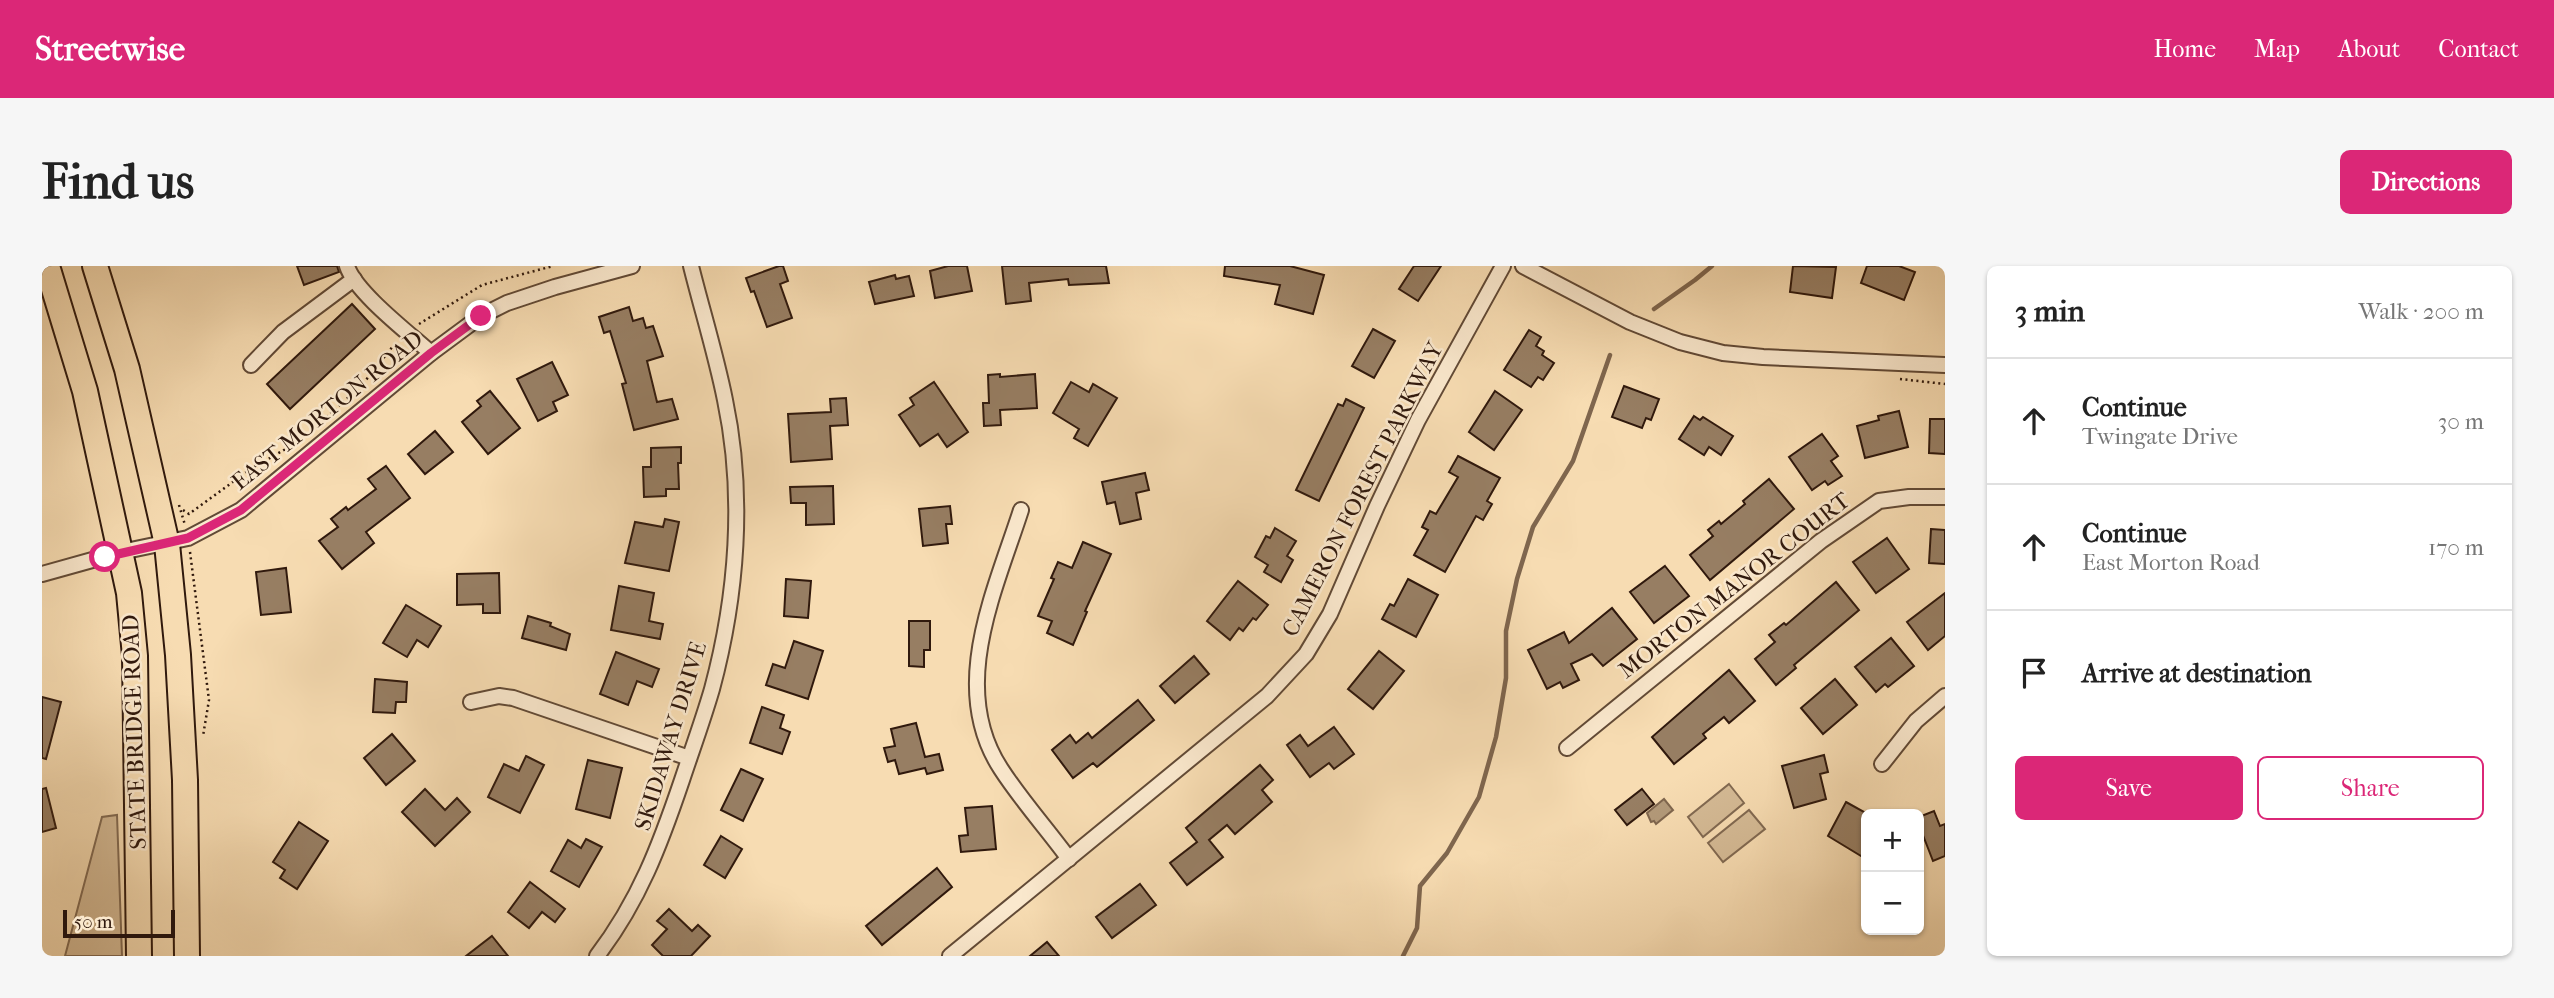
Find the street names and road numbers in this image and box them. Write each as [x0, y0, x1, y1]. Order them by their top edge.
street label: EAST MORTON ROAD [226, 325, 428, 496]
street label: CAMERON FOREST PARKWAY [1276, 336, 1449, 641]
street label: MORTON MANOR COURT [1613, 486, 1856, 684]
street label: STATE BRIDGE ROAD [117, 614, 152, 850]
street label: SKIDAWAY DRIVE [629, 639, 712, 834]

